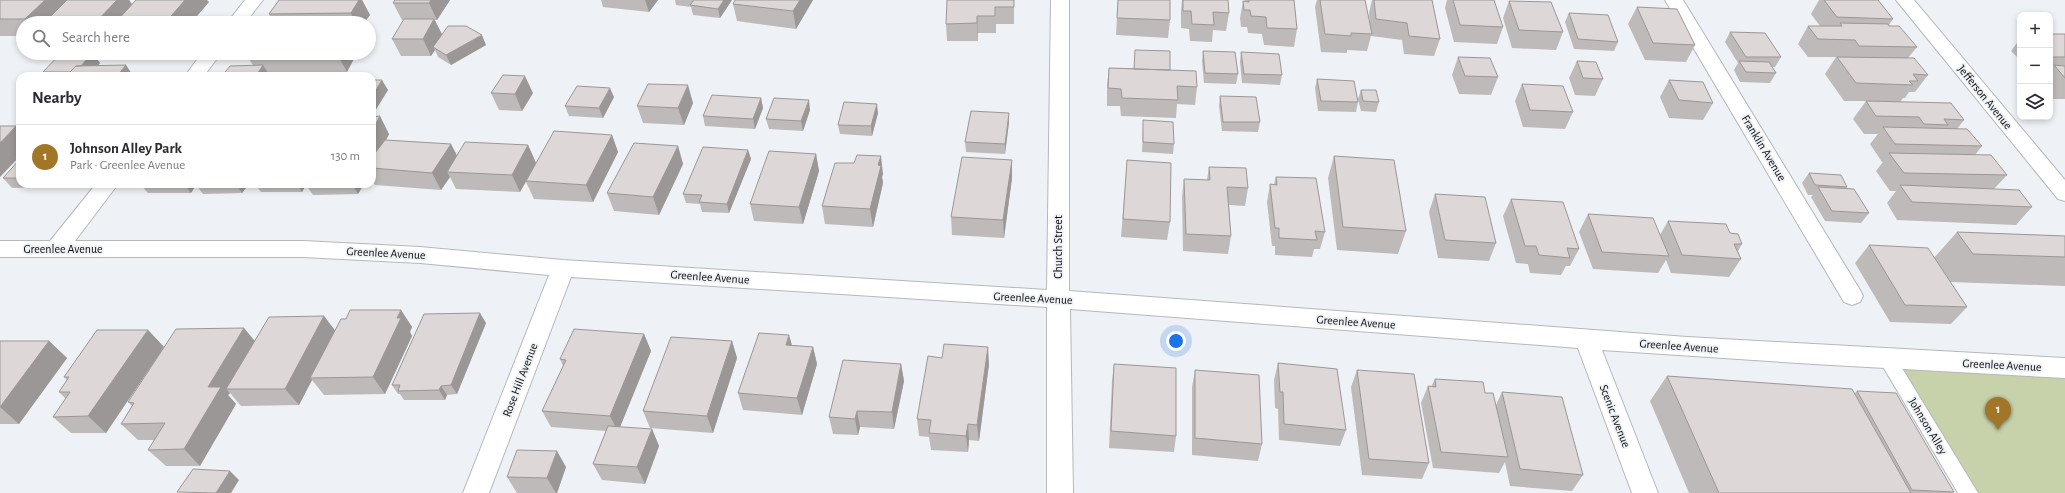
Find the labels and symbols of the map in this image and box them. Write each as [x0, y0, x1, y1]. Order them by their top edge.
street label: Jefferson Avenue [1956, 63, 2014, 131]
street label: Franklin Avenue [1740, 113, 1788, 183]
street label: Church Street [1052, 215, 1064, 279]
street label: Greenlee Avenue [23, 243, 103, 255]
street label: Greenlee Avenue [346, 245, 426, 261]
street label: Greenlee Avenue [670, 268, 750, 286]
street label: Greenlee Avenue [993, 290, 1073, 306]
street label: Greenlee Avenue [1316, 313, 1396, 331]
your location [1166, 331, 1186, 351]
street label: Greenlee Avenue [1639, 337, 1719, 355]
street label: Rose Hill Avenue [500, 341, 540, 419]
street label: Greenlee Avenue [1962, 357, 2042, 373]
street label: Scenic Avenue [1598, 383, 1632, 449]
street label: Johnson Alley [1906, 396, 1950, 457]
pin: 1 [1985, 397, 2011, 430]

